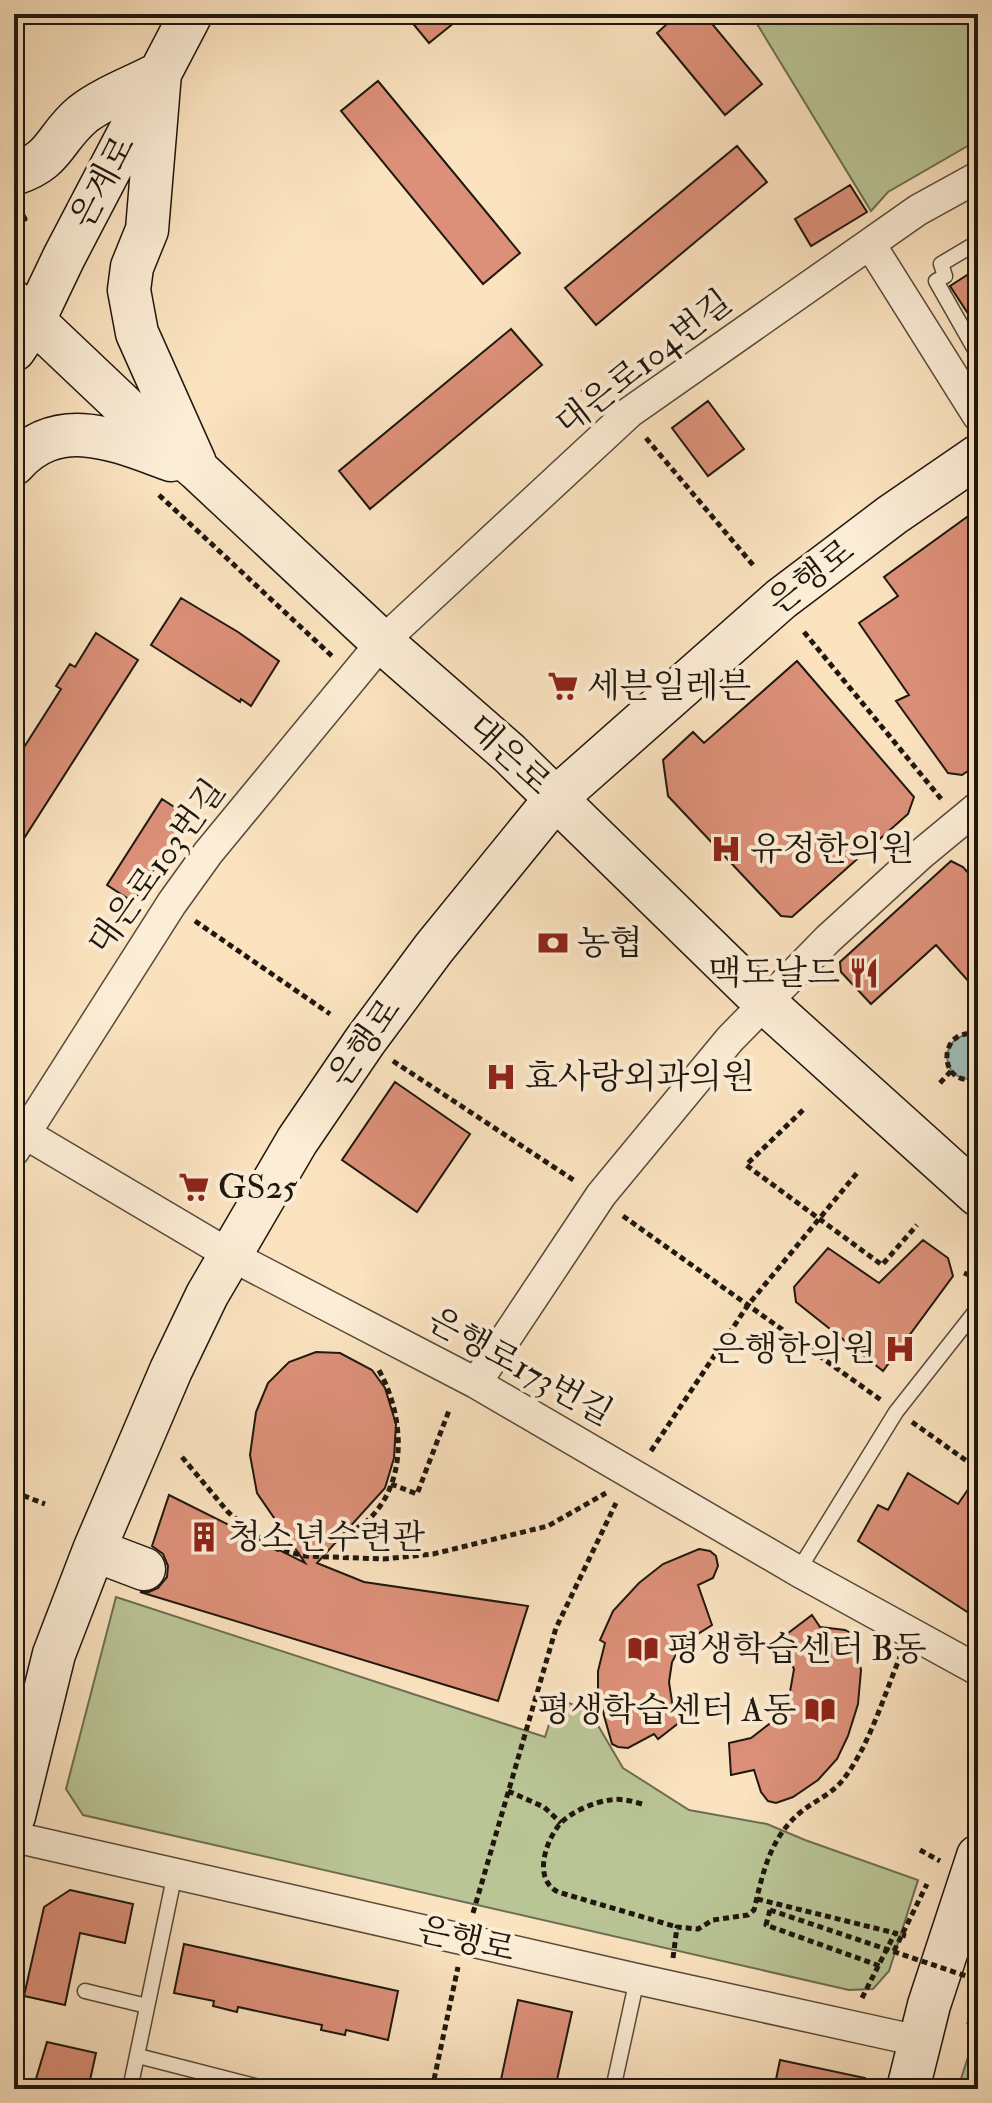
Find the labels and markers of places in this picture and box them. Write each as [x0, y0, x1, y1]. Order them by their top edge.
place label: 세븐일레븐 [587, 665, 751, 708]
supermarket icon: 세븐일레븐 [546, 669, 580, 703]
place label: 유정한의원 [750, 828, 914, 871]
hospital icon: 유정한의원 [709, 832, 743, 866]
place label: 농협 [577, 922, 643, 965]
bank icon: 농협 [536, 926, 570, 960]
place label: 맥도날드 [709, 952, 840, 995]
restaurant icon: 맥도날드 [847, 956, 881, 990]
place label: 효사랑외과의원 [525, 1056, 755, 1099]
hospital icon: 효사랑외과의원 [484, 1060, 518, 1094]
place label: GS25 [218, 1166, 298, 1209]
supermarket icon: GS25 [177, 1170, 211, 1204]
place label: 은행한의원 [712, 1328, 876, 1371]
hospital icon: 은행한의원 [883, 1332, 917, 1366]
place label: 청소년수련관 [228, 1516, 425, 1559]
building icon: 청소년수련관 [187, 1520, 221, 1554]
place label: 평생학습센터 B동 [667, 1628, 926, 1671]
library icon: 평생학습센터 B동 [626, 1632, 660, 1666]
place label: 평생학습센터 A동 [537, 1689, 796, 1732]
library icon: 평생학습센터 A동 [803, 1693, 837, 1727]

